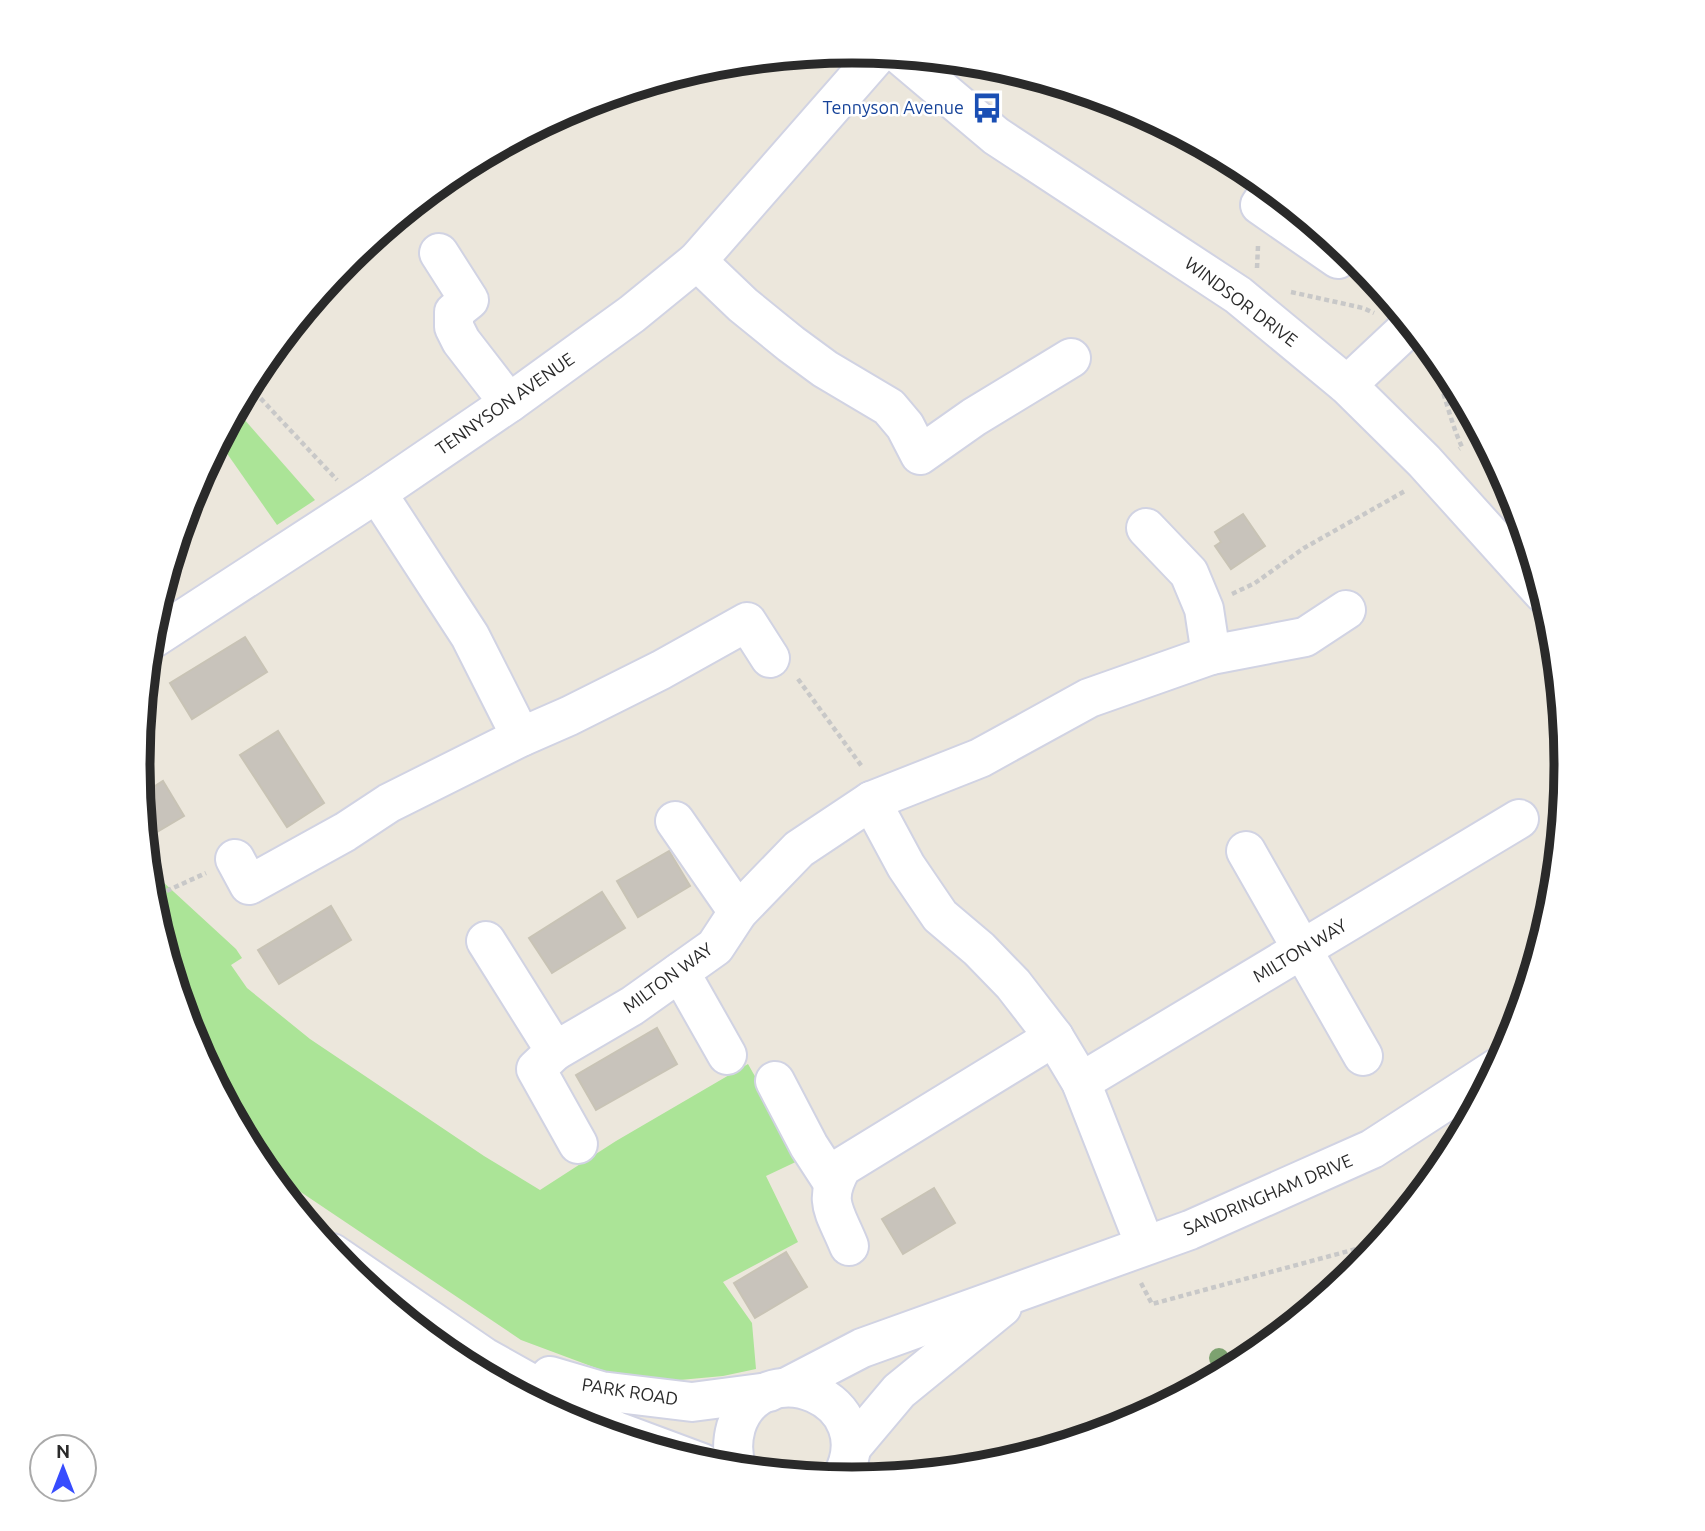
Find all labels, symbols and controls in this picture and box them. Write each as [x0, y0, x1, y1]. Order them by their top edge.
bus stop icon: Tennyson Avenue [970, 91, 1004, 125]
place label: Tennyson Avenue [822, 97, 964, 117]
street label: WINDSOR DRIVE [1181, 252, 1302, 350]
street label: TENNYSON AVENUE [431, 348, 577, 458]
street label: MILTON WAY [1249, 914, 1350, 986]
street label: MILTON WAY [619, 938, 716, 1016]
street label: SANDRINGHAM DRIVE [1180, 1149, 1355, 1239]
street label: PARK ROAD [580, 1374, 680, 1409]
north arrow [28, 1433, 98, 1503]
text: N [56, 1440, 70, 1462]

